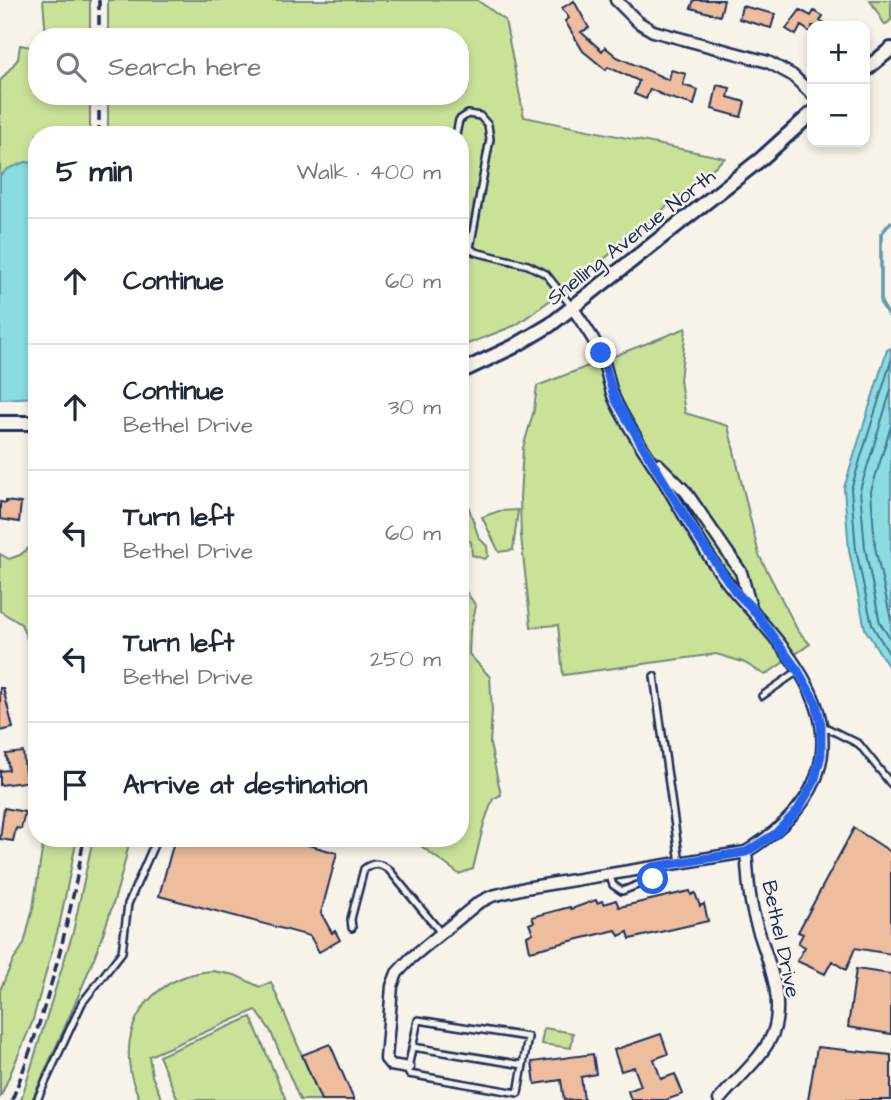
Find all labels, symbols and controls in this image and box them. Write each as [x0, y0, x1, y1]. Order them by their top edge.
map controls [807, 21, 870, 147]
button: + [807, 21, 870, 84]
search box [28, 28, 469, 105]
icon: search [52, 48, 90, 86]
text: Search here [108, 49, 261, 85]
button: − [807, 84, 870, 147]
text: 5 min [56, 151, 132, 193]
text: Walk · 400 m [296, 156, 441, 188]
street label: Snelling Avenue North [541, 161, 723, 314]
icon: ahead [56, 262, 94, 300]
text: Continue [123, 263, 224, 299]
text: 60 m [385, 265, 441, 297]
route end [585, 337, 616, 368]
text: Continue [123, 373, 224, 409]
icon: ahead [56, 388, 94, 426]
text: 30 m [388, 391, 441, 423]
text: Bethel Drive [123, 409, 253, 441]
text: Turn left [123, 499, 234, 535]
icon: left [56, 514, 94, 552]
text: 60 m [385, 517, 441, 549]
text: Bethel Drive [123, 535, 253, 567]
text: Turn left [123, 625, 234, 661]
icon: left [56, 640, 94, 678]
text: 250 m [370, 643, 441, 675]
text: Bethel Drive [123, 661, 253, 693]
icon: arrive [56, 766, 94, 804]
text: Arrive at destination [123, 767, 368, 803]
route start [637, 863, 668, 894]
street label: Bethel Drive [754, 878, 808, 1000]

